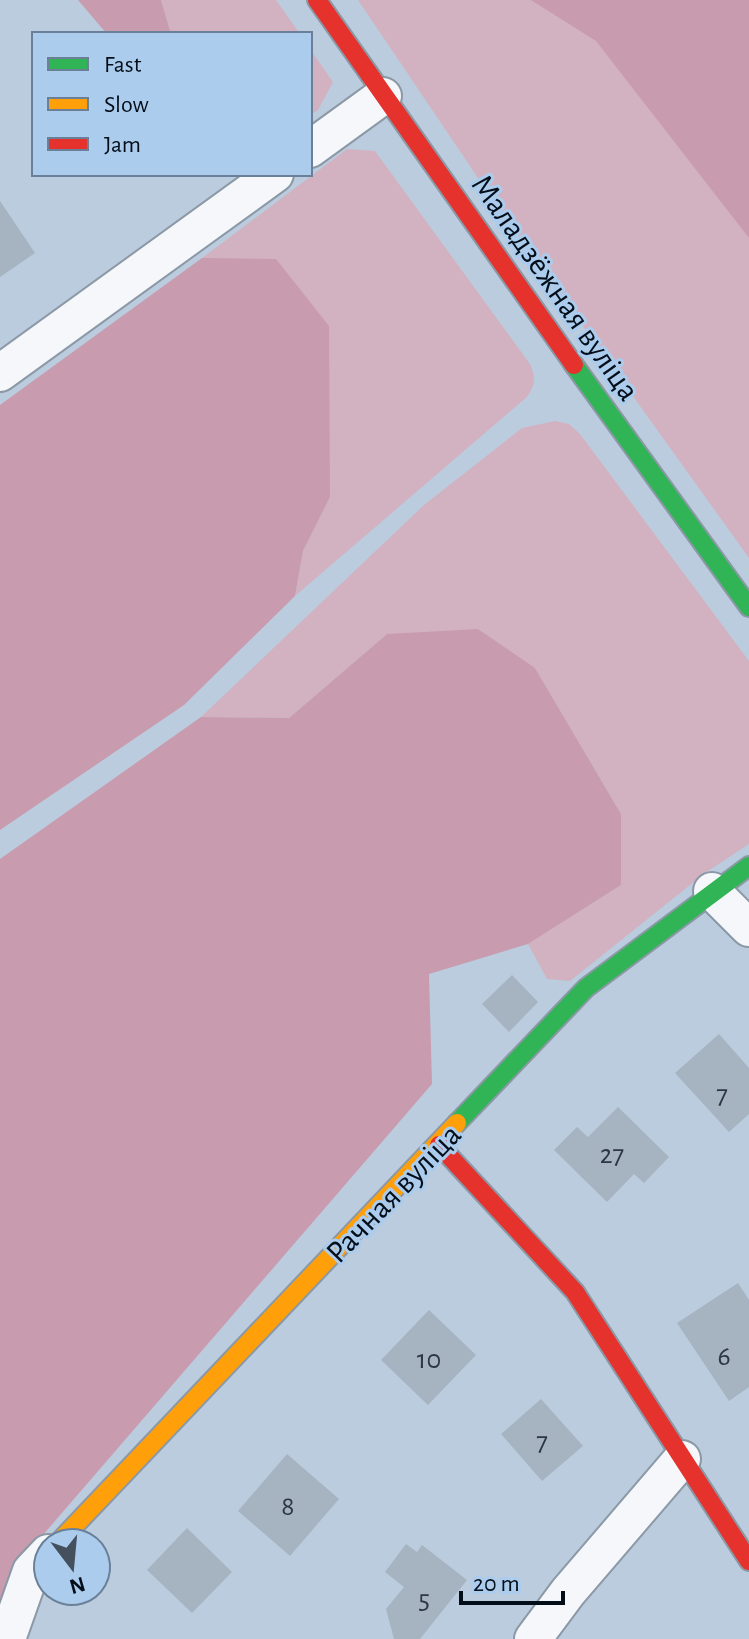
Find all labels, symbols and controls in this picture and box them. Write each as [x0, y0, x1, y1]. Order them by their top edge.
legend [32, 32, 312, 176]
text: Fast [104, 53, 142, 77]
text: Slow [104, 93, 149, 117]
text: Jam [104, 133, 141, 157]
street label: Маладзёжная вуліца [465, 169, 645, 406]
house number: 7 [716, 1081, 728, 1109]
street label: Рачная вуліца [320, 1118, 467, 1269]
house number: 27 [600, 1141, 624, 1169]
house number: 6 [717, 1343, 731, 1371]
house number: 10 [417, 1346, 441, 1374]
house number: 7 [536, 1428, 548, 1456]
house number: 8 [281, 1493, 295, 1521]
north arrow [32, 1527, 112, 1607]
scale bar [461, 1555, 563, 1605]
text: 20 m [473, 1572, 520, 1596]
text: N [67, 1573, 88, 1598]
house number: 5 [418, 1586, 430, 1614]

